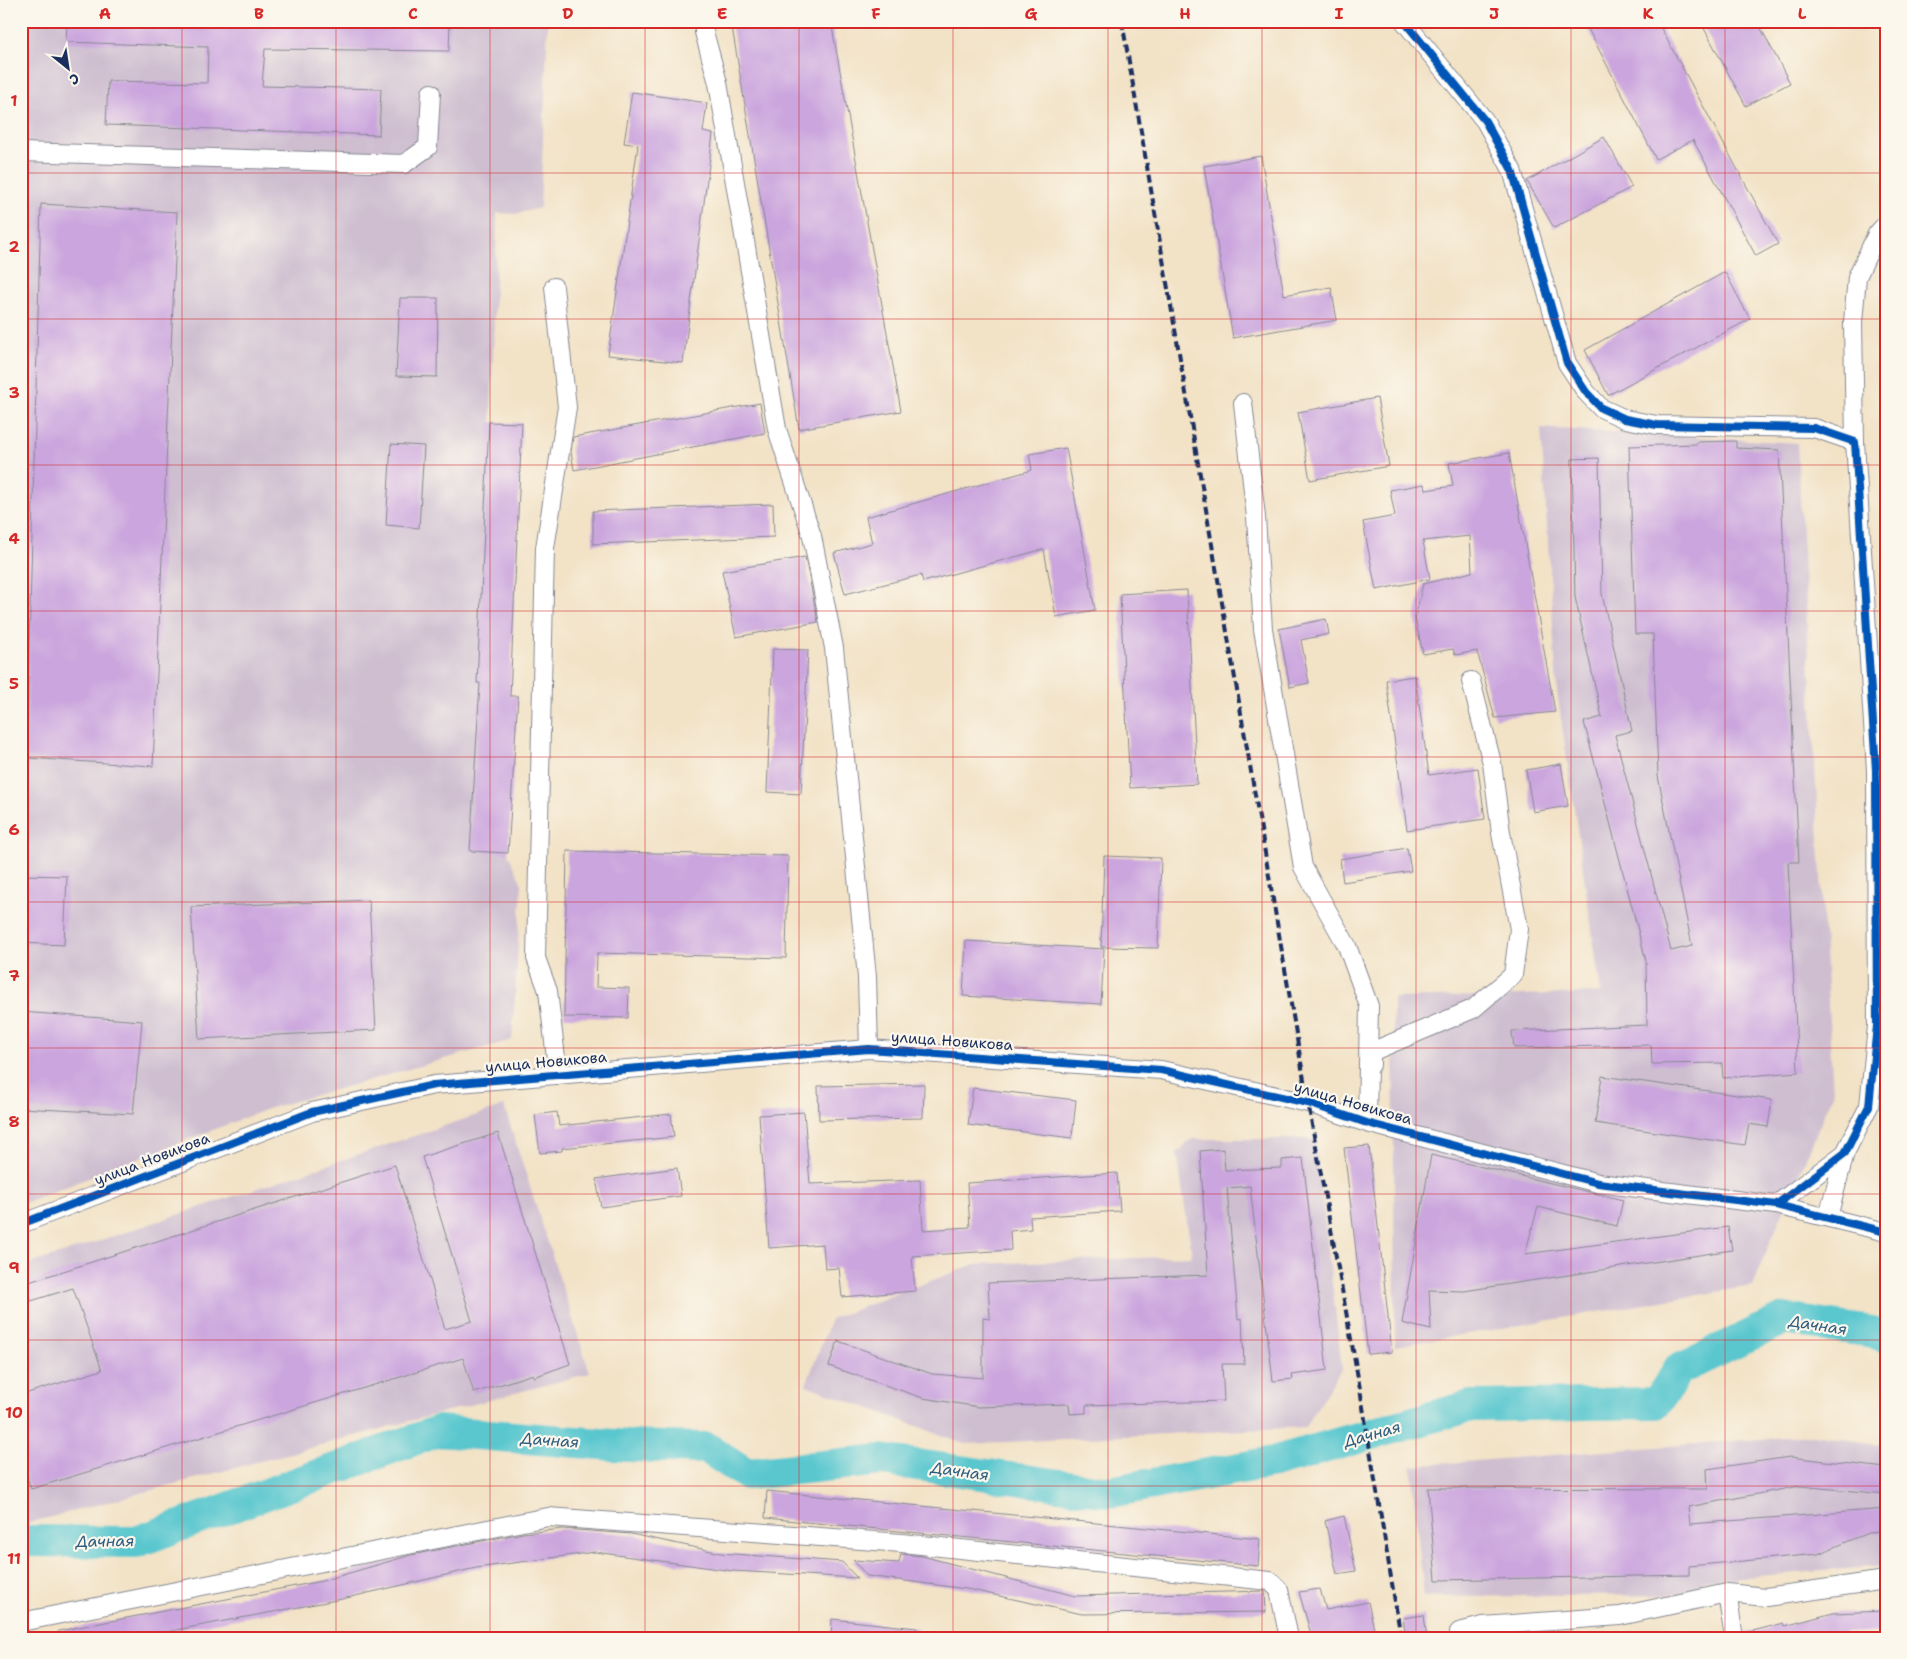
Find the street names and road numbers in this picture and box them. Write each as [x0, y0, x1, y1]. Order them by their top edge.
street label: улица Новикова [890, 1027, 1014, 1055]
street label: улица Новикова [484, 1047, 608, 1077]
street label: улица Новикова [1292, 1077, 1415, 1130]
street label: улица Новикова [91, 1128, 213, 1190]

